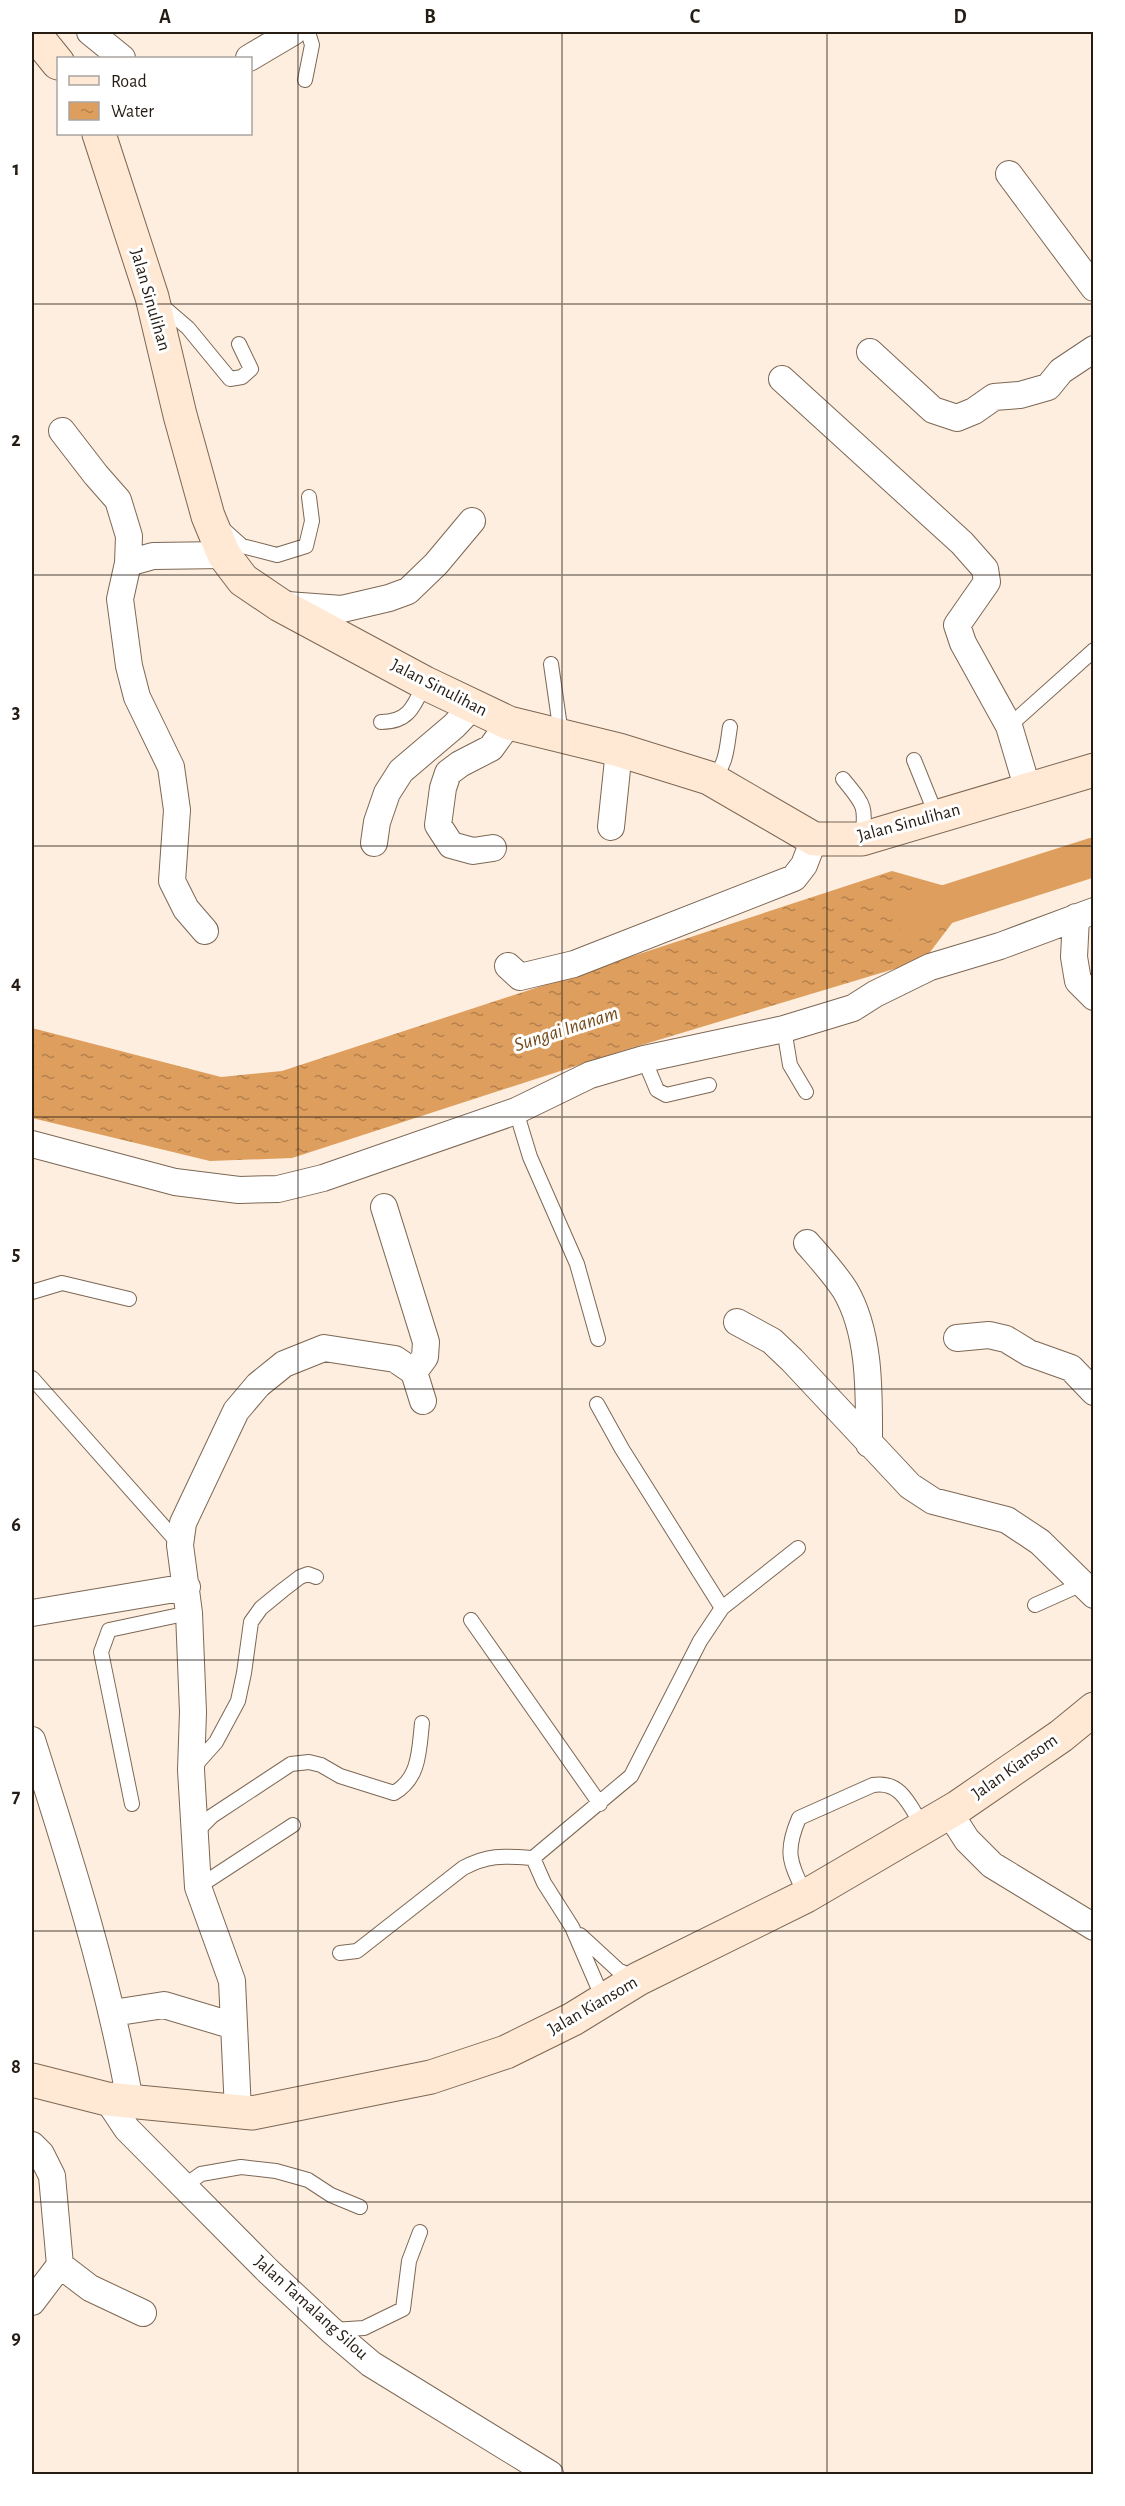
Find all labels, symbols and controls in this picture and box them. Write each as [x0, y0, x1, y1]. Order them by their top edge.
text: A [159, 7, 171, 27]
text: B [424, 7, 436, 27]
text: C [690, 7, 701, 27]
text: D [953, 7, 967, 27]
legend [57, 57, 252, 135]
text: Road [111, 73, 147, 91]
text: Water [111, 103, 154, 121]
text: 1 [12, 159, 20, 179]
street label: Jalan Sinulihan [127, 247, 173, 353]
text: 2 [11, 430, 21, 450]
street label: Jalan Sinulihan [388, 656, 490, 720]
text: 3 [12, 702, 20, 722]
street label: Jalan Sinulihan [856, 801, 962, 845]
text: 4 [11, 973, 21, 993]
water label: Sungai Inanam [511, 1003, 621, 1055]
text: 5 [12, 1244, 20, 1264]
text: 6 [11, 1515, 21, 1535]
street label: Jalan Kiansom [969, 1731, 1061, 1803]
text: 7 [12, 1786, 21, 1806]
street label: Jalan Kiansom [545, 1973, 641, 2039]
text: 8 [11, 2057, 21, 2077]
street label: Jalan Tamalang Silou [251, 2253, 371, 2363]
text: 9 [11, 2328, 21, 2348]

